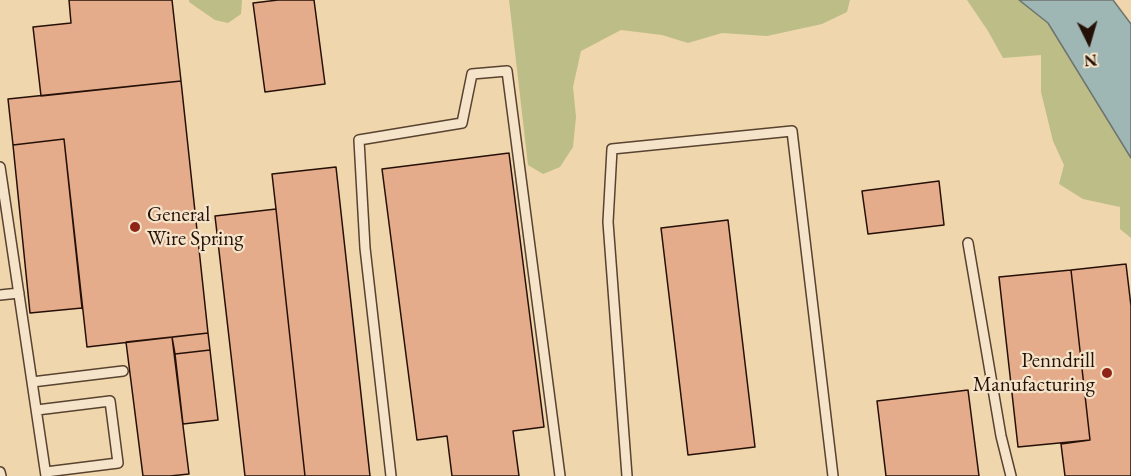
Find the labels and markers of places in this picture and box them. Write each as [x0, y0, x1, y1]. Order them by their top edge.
place label: General Wire Spring [147, 202, 243, 252]
marker: General Wire Spring [128, 220, 142, 234]
place label: Penndrill Manufacturing [973, 348, 1095, 398]
marker: Penndrill Manufacturing [1100, 366, 1114, 380]

